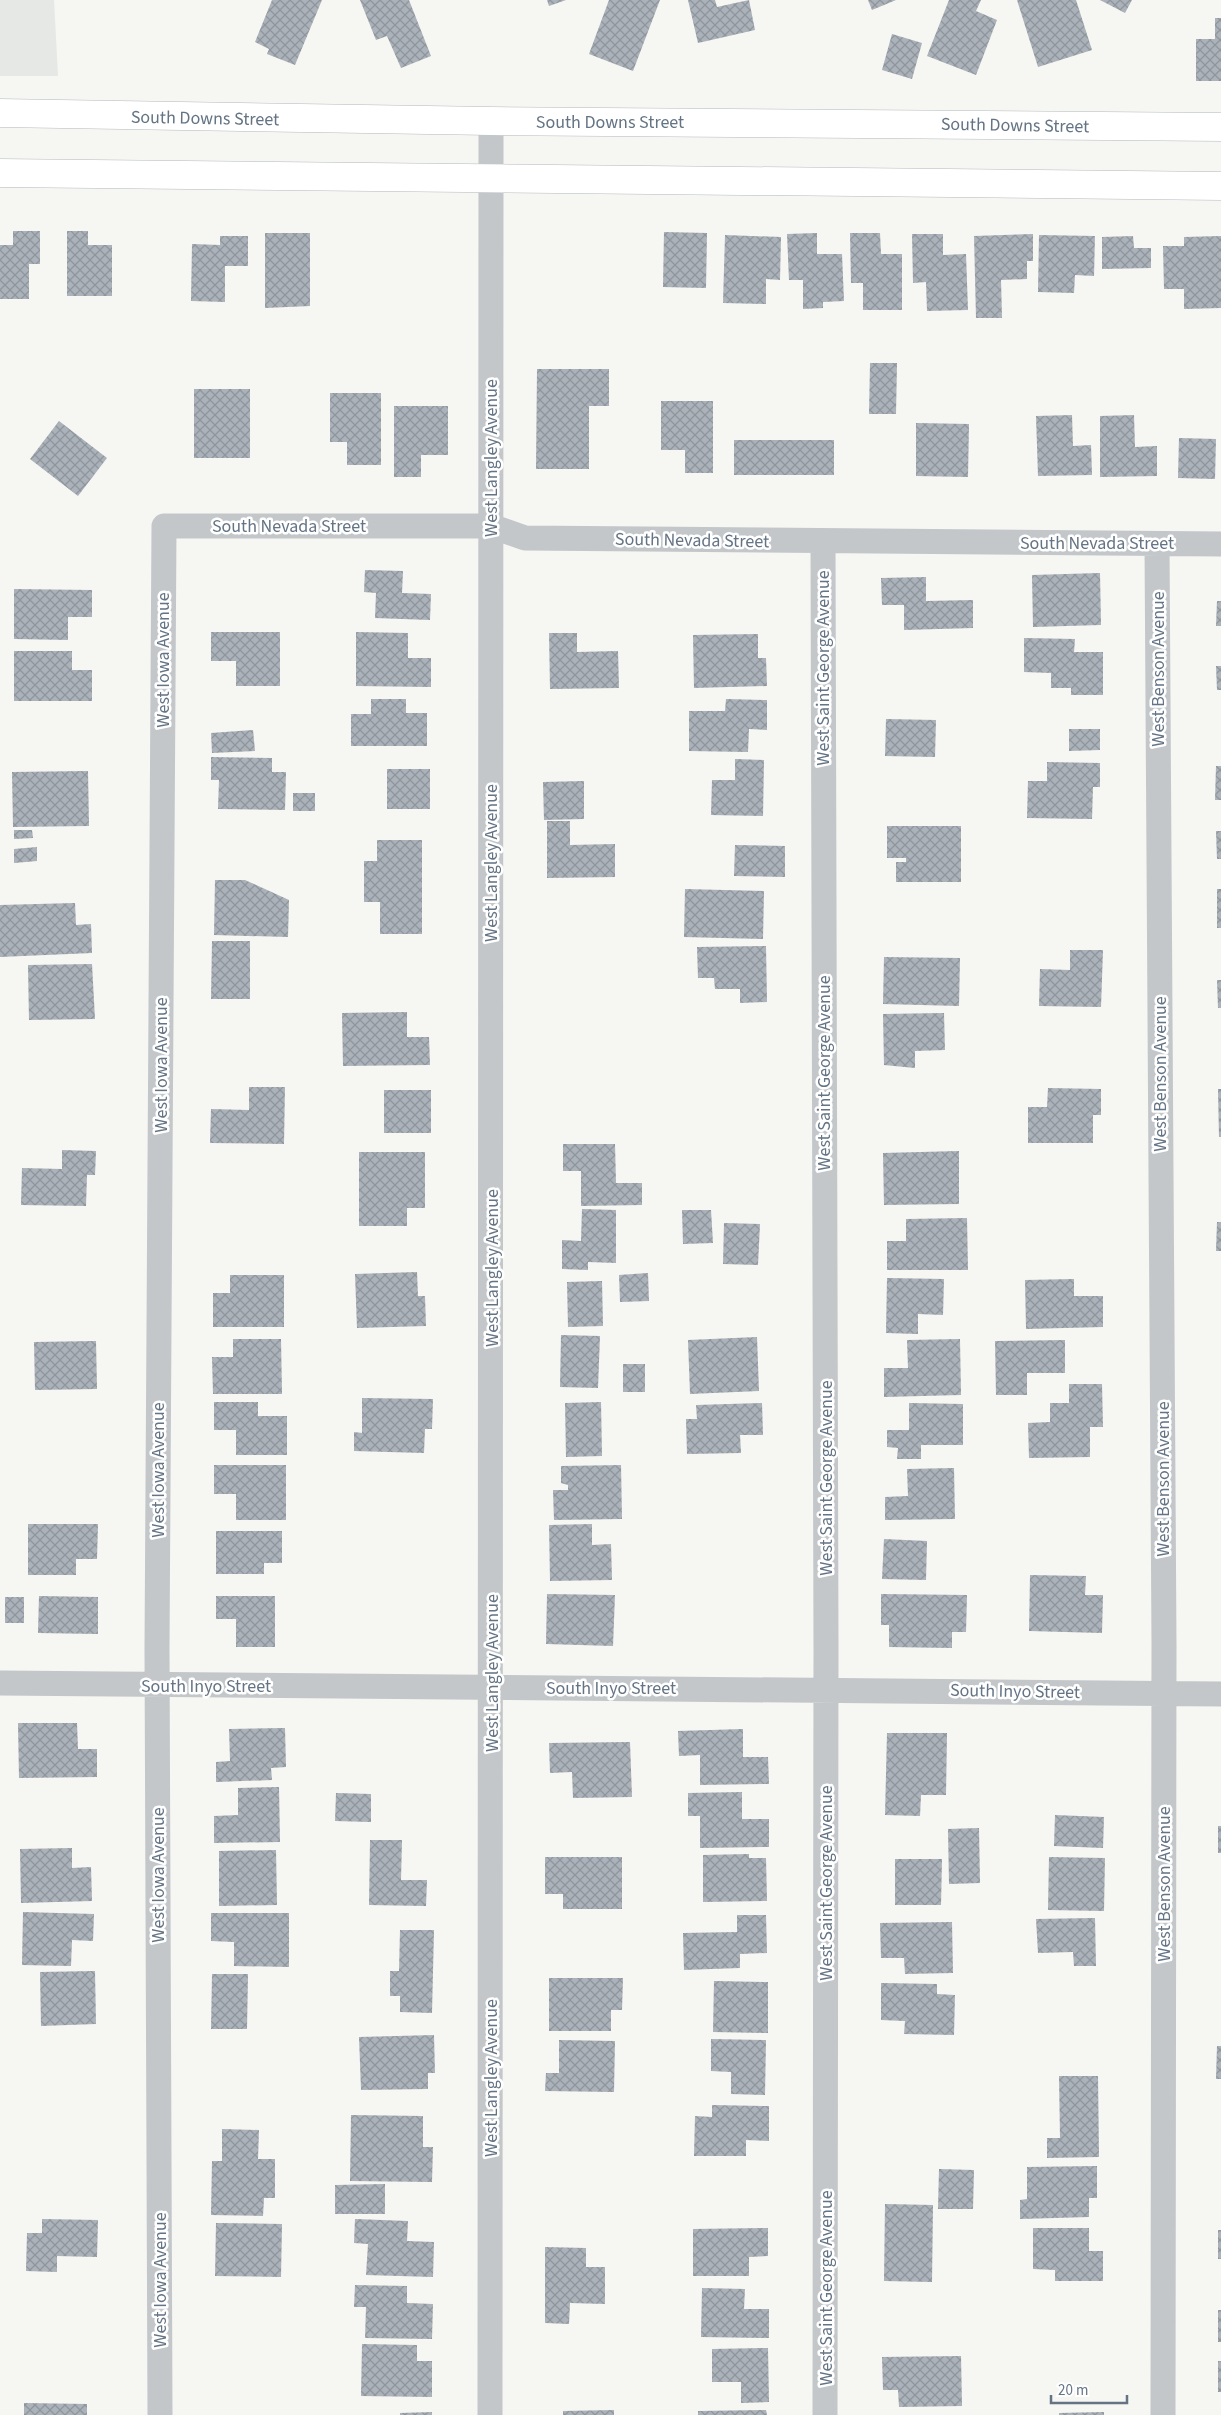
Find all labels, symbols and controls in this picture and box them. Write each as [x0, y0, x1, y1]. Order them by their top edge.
street label: South Downs Street [131, 105, 279, 132]
street label: South Downs Street [536, 110, 684, 135]
street label: South Downs Street [941, 112, 1089, 139]
street label: West Langley Avenue [479, 379, 504, 537]
street label: South Nevada Street [212, 514, 366, 539]
street label: South Nevada Street [615, 527, 769, 554]
street label: South Nevada Street [1020, 531, 1174, 556]
street label: West Saint George Avenue [811, 570, 836, 766]
street label: West Benson Avenue [1146, 591, 1171, 747]
street label: West Iowa Avenue [151, 592, 176, 728]
street label: West Langley Avenue [479, 784, 504, 942]
street label: West Saint George Avenue [812, 975, 837, 1171]
street label: West Benson Avenue [1148, 996, 1173, 1152]
street label: West Iowa Avenue [149, 997, 174, 1133]
street label: West Langley Avenue [480, 1189, 505, 1347]
street label: West Saint George Avenue [814, 1380, 839, 1576]
street label: West Benson Avenue [1151, 1401, 1176, 1557]
street label: West Iowa Avenue [146, 1402, 171, 1538]
street label: West Langley Avenue [480, 1594, 505, 1752]
street label: South Inyo Street [141, 1674, 271, 1699]
street label: South Inyo Street [546, 1676, 676, 1701]
street label: South Inyo Street [950, 1678, 1080, 1705]
street label: West Saint George Avenue [814, 1785, 839, 1981]
street label: West Benson Avenue [1152, 1806, 1177, 1962]
street label: West Iowa Avenue [146, 1807, 171, 1943]
street label: West Langley Avenue [479, 1999, 504, 2157]
street label: West Saint George Avenue [814, 2190, 839, 2386]
street label: West Iowa Avenue [148, 2212, 173, 2348]
scale bar [1051, 2372, 1127, 2404]
text: 20 m [1058, 2380, 1088, 2401]

